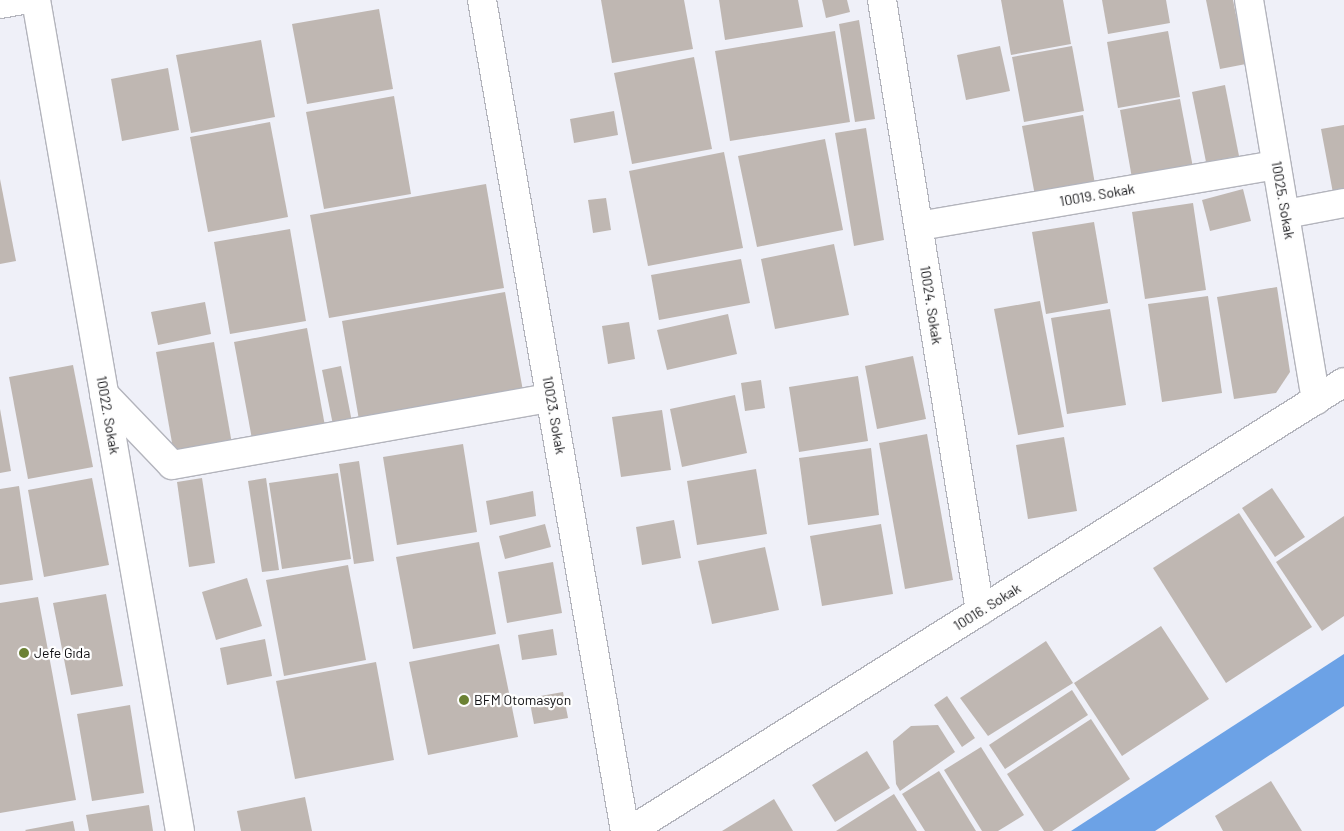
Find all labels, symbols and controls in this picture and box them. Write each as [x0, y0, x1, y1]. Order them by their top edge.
street label: 10025. Sokak [1268, 160, 1298, 240]
street label: 10019. Sokak [1058, 180, 1136, 210]
street label: 10024. Sokak [916, 264, 946, 346]
street label: 10022. Sokak [93, 375, 123, 455]
street label: 10023. Sokak [539, 375, 569, 455]
street label: 10016. Sokak [950, 580, 1024, 634]
place label: Jefe Gıda [34, 645, 90, 661]
marker: Jefe Gıda [18, 647, 30, 659]
place label: BFM Otomasyon [474, 692, 571, 708]
marker: BFM Otomasyon [458, 694, 470, 706]

